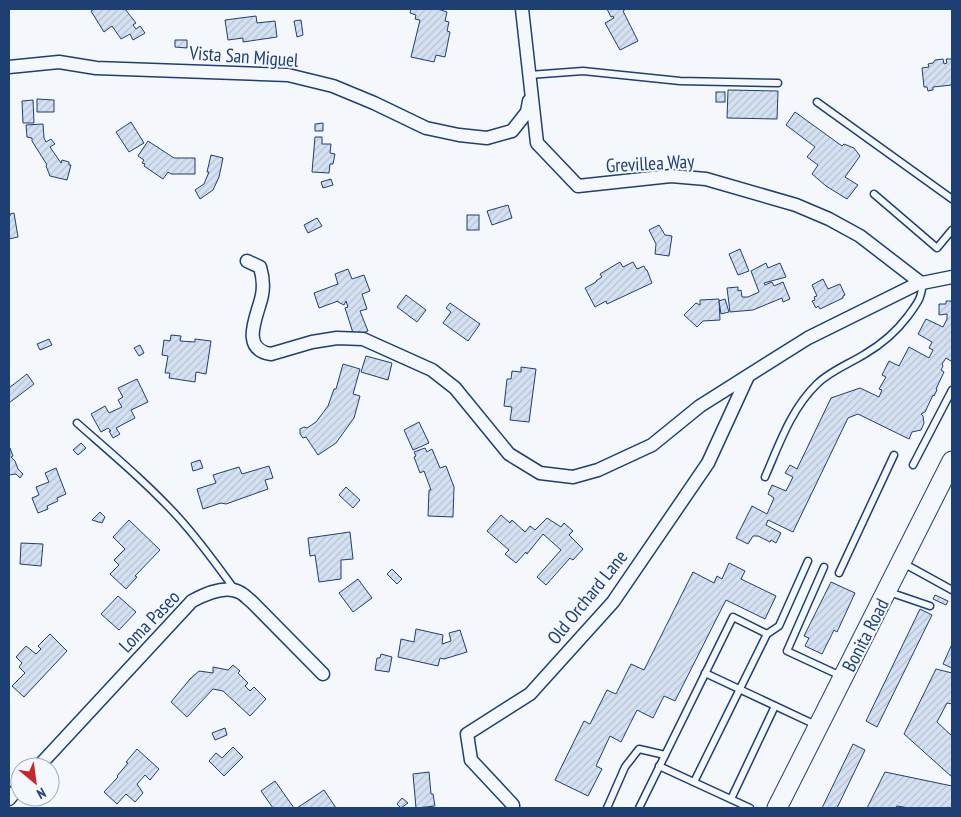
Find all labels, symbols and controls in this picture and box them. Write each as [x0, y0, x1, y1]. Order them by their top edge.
street label: Vista San Miguel [188, 40, 300, 72]
street label: Grevillea Way [605, 149, 696, 177]
street label: Old Orchard Lane [542, 545, 632, 649]
street label: Loma Paseo [114, 585, 184, 657]
street label: Bonita Road [836, 594, 894, 676]
north arrow [10, 757, 60, 807]
text: N [34, 784, 49, 803]

